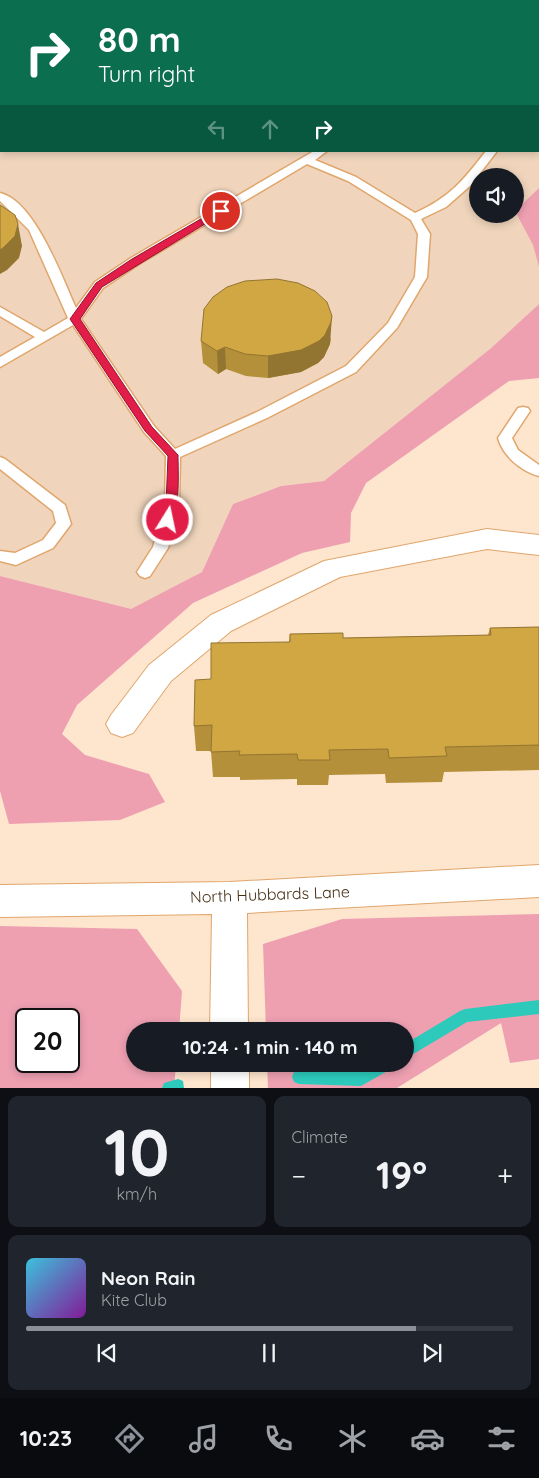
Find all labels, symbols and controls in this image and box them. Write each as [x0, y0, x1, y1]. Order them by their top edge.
text: 80 m [98, 17, 181, 61]
icon: right [15, 20, 80, 85]
text: Turn right [98, 60, 195, 88]
icon: left [203, 115, 231, 143]
icon: ahead [256, 115, 284, 143]
icon: right [309, 115, 337, 143]
map controls [469, 168, 524, 223]
button: sound [469, 168, 524, 223]
pin [200, 190, 242, 232]
icon: arrive [207, 197, 235, 225]
position arrow [141, 493, 193, 545]
street label: North Hubbards Lane [190, 881, 350, 907]
speed limit sign: 20 [15, 1008, 80, 1073]
text: 10:24 · 1 min · 140 m [182, 1035, 358, 1059]
text: 10 [104, 1111, 169, 1192]
text: Climate [292, 1127, 348, 1147]
text: 19° [376, 1151, 427, 1199]
text: − [292, 1158, 306, 1193]
text: + [497, 1158, 513, 1193]
text: km/h [116, 1184, 157, 1204]
text: Neon Rain [101, 1266, 196, 1290]
text: Kite Club [101, 1290, 167, 1310]
icon: previous [93, 1339, 121, 1367]
icon: pause [255, 1339, 283, 1367]
icon: next [418, 1339, 446, 1367]
icon: directions [112, 1421, 147, 1456]
icon: music [186, 1421, 221, 1456]
icon: phone [261, 1421, 296, 1456]
icon: climate [335, 1421, 370, 1456]
icon: car [410, 1421, 445, 1456]
icon: filters [484, 1421, 519, 1456]
text: 10:23 [20, 1424, 72, 1452]

